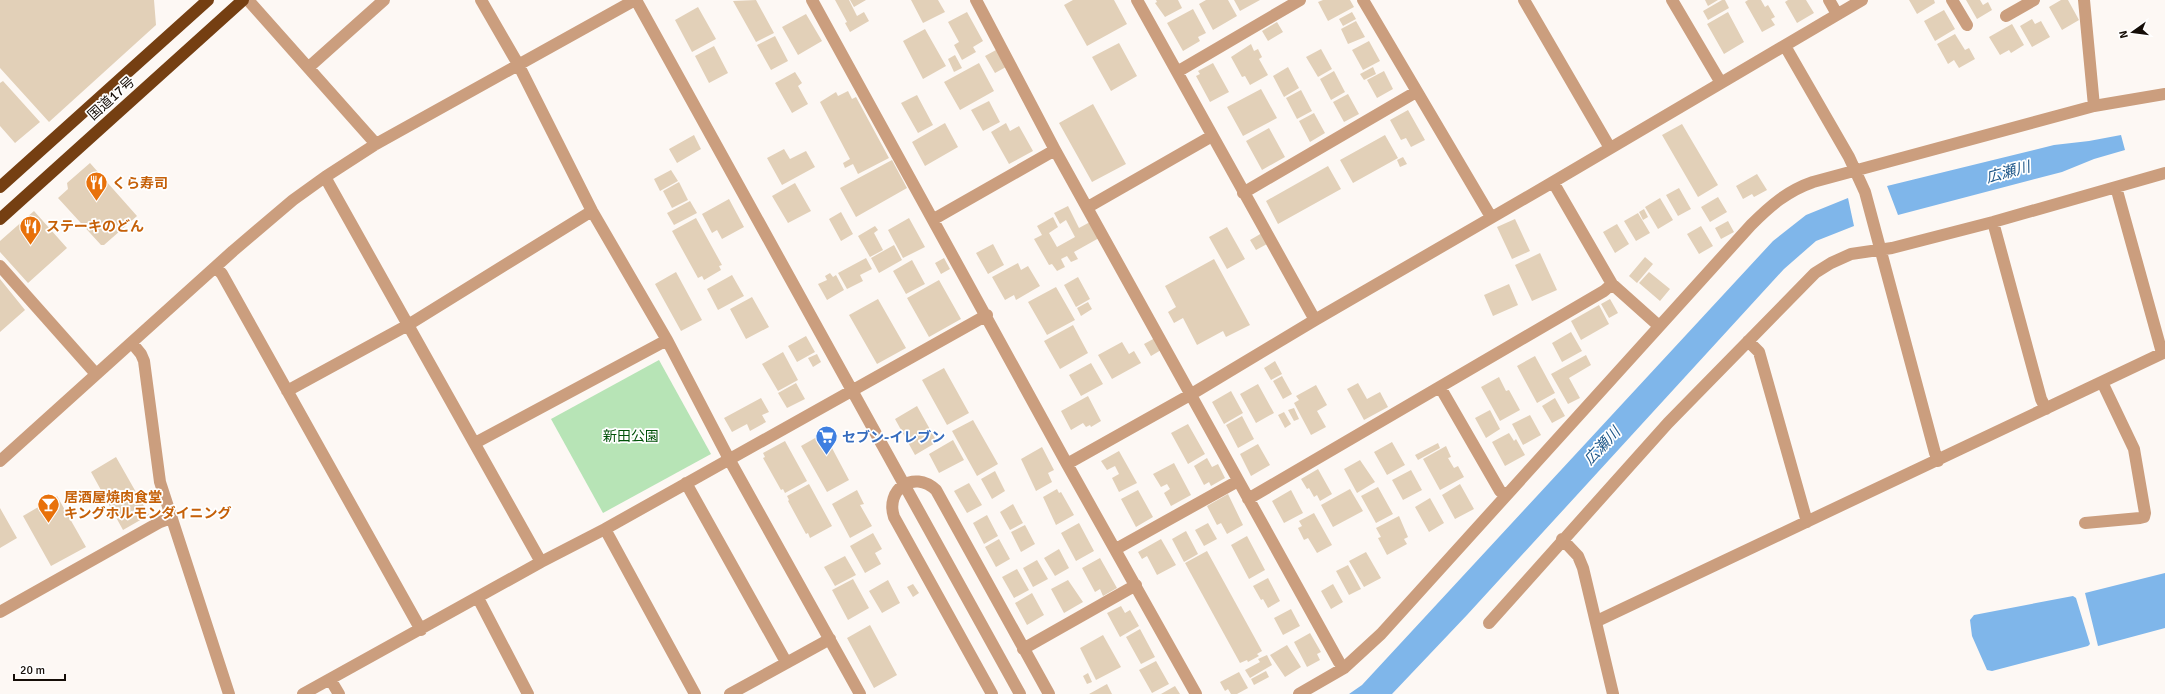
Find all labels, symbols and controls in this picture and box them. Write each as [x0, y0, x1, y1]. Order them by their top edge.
north arrow [2113, 12, 2153, 52]
text: N [2117, 29, 2131, 40]
street label: 国道17号 [84, 73, 138, 124]
water label: 広瀬川 [1984, 157, 2034, 187]
restaurant icon: くら寿司 [84, 170, 110, 203]
place label: くら寿司 [112, 175, 168, 192]
restaurant icon: ステーキのどん [18, 213, 44, 246]
place label: ステーキのどん [46, 218, 144, 235]
water label: 広瀬川 [1580, 422, 1625, 469]
supermarket icon: セブン-イレブン [814, 424, 840, 457]
park label: 新田公園 [603, 428, 659, 445]
place label: セブン-イレブン [842, 429, 945, 446]
place label: 居酒屋焼肉食堂 キングホルモンダイニング [64, 489, 232, 522]
bar icon: 居酒屋焼肉食堂 キングホルモンダイニング [36, 492, 62, 525]
scale bar [14, 656, 65, 682]
text: 20 m [20, 663, 45, 678]

